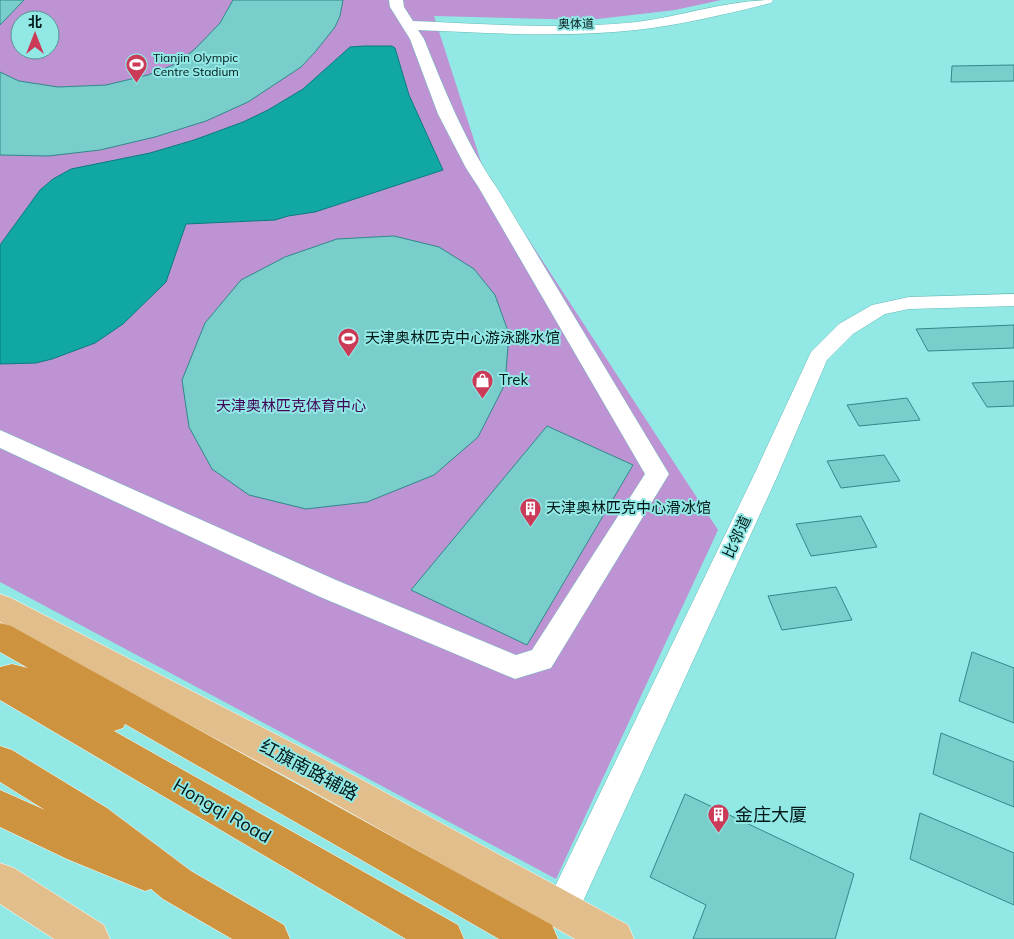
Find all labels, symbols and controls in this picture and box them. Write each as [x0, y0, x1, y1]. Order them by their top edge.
north arrow [10, 10, 60, 60]
text: 北 [28, 13, 42, 31]
street label: 奥体道 [558, 16, 594, 31]
place label: Tianjin Olympic Centre Stadium [153, 50, 239, 79]
sports icon: Tianjin Olympic Centre Stadium [125, 53, 149, 84]
sports icon: 天津奥林匹克中心游泳跳水馆 [337, 326, 361, 357]
place label: 天津奥林匹克中心游泳跳水馆 [365, 328, 560, 347]
shop icon: Trek [471, 368, 495, 399]
place label: Trek [499, 370, 528, 389]
park label: 天津奥林匹克体育中心 [216, 396, 366, 415]
building icon: 天津奥林匹克中心滑冰馆 [518, 496, 542, 527]
place label: 天津奥林匹克中心滑冰馆 [546, 498, 711, 517]
street label: 比邻道 [718, 512, 755, 561]
street label: 红旗南路辅路 [256, 734, 362, 805]
street label: Hongqi Road [169, 773, 275, 848]
building icon: 金庄大厦 [707, 803, 731, 834]
place label: 金庄大厦 [735, 803, 807, 826]

